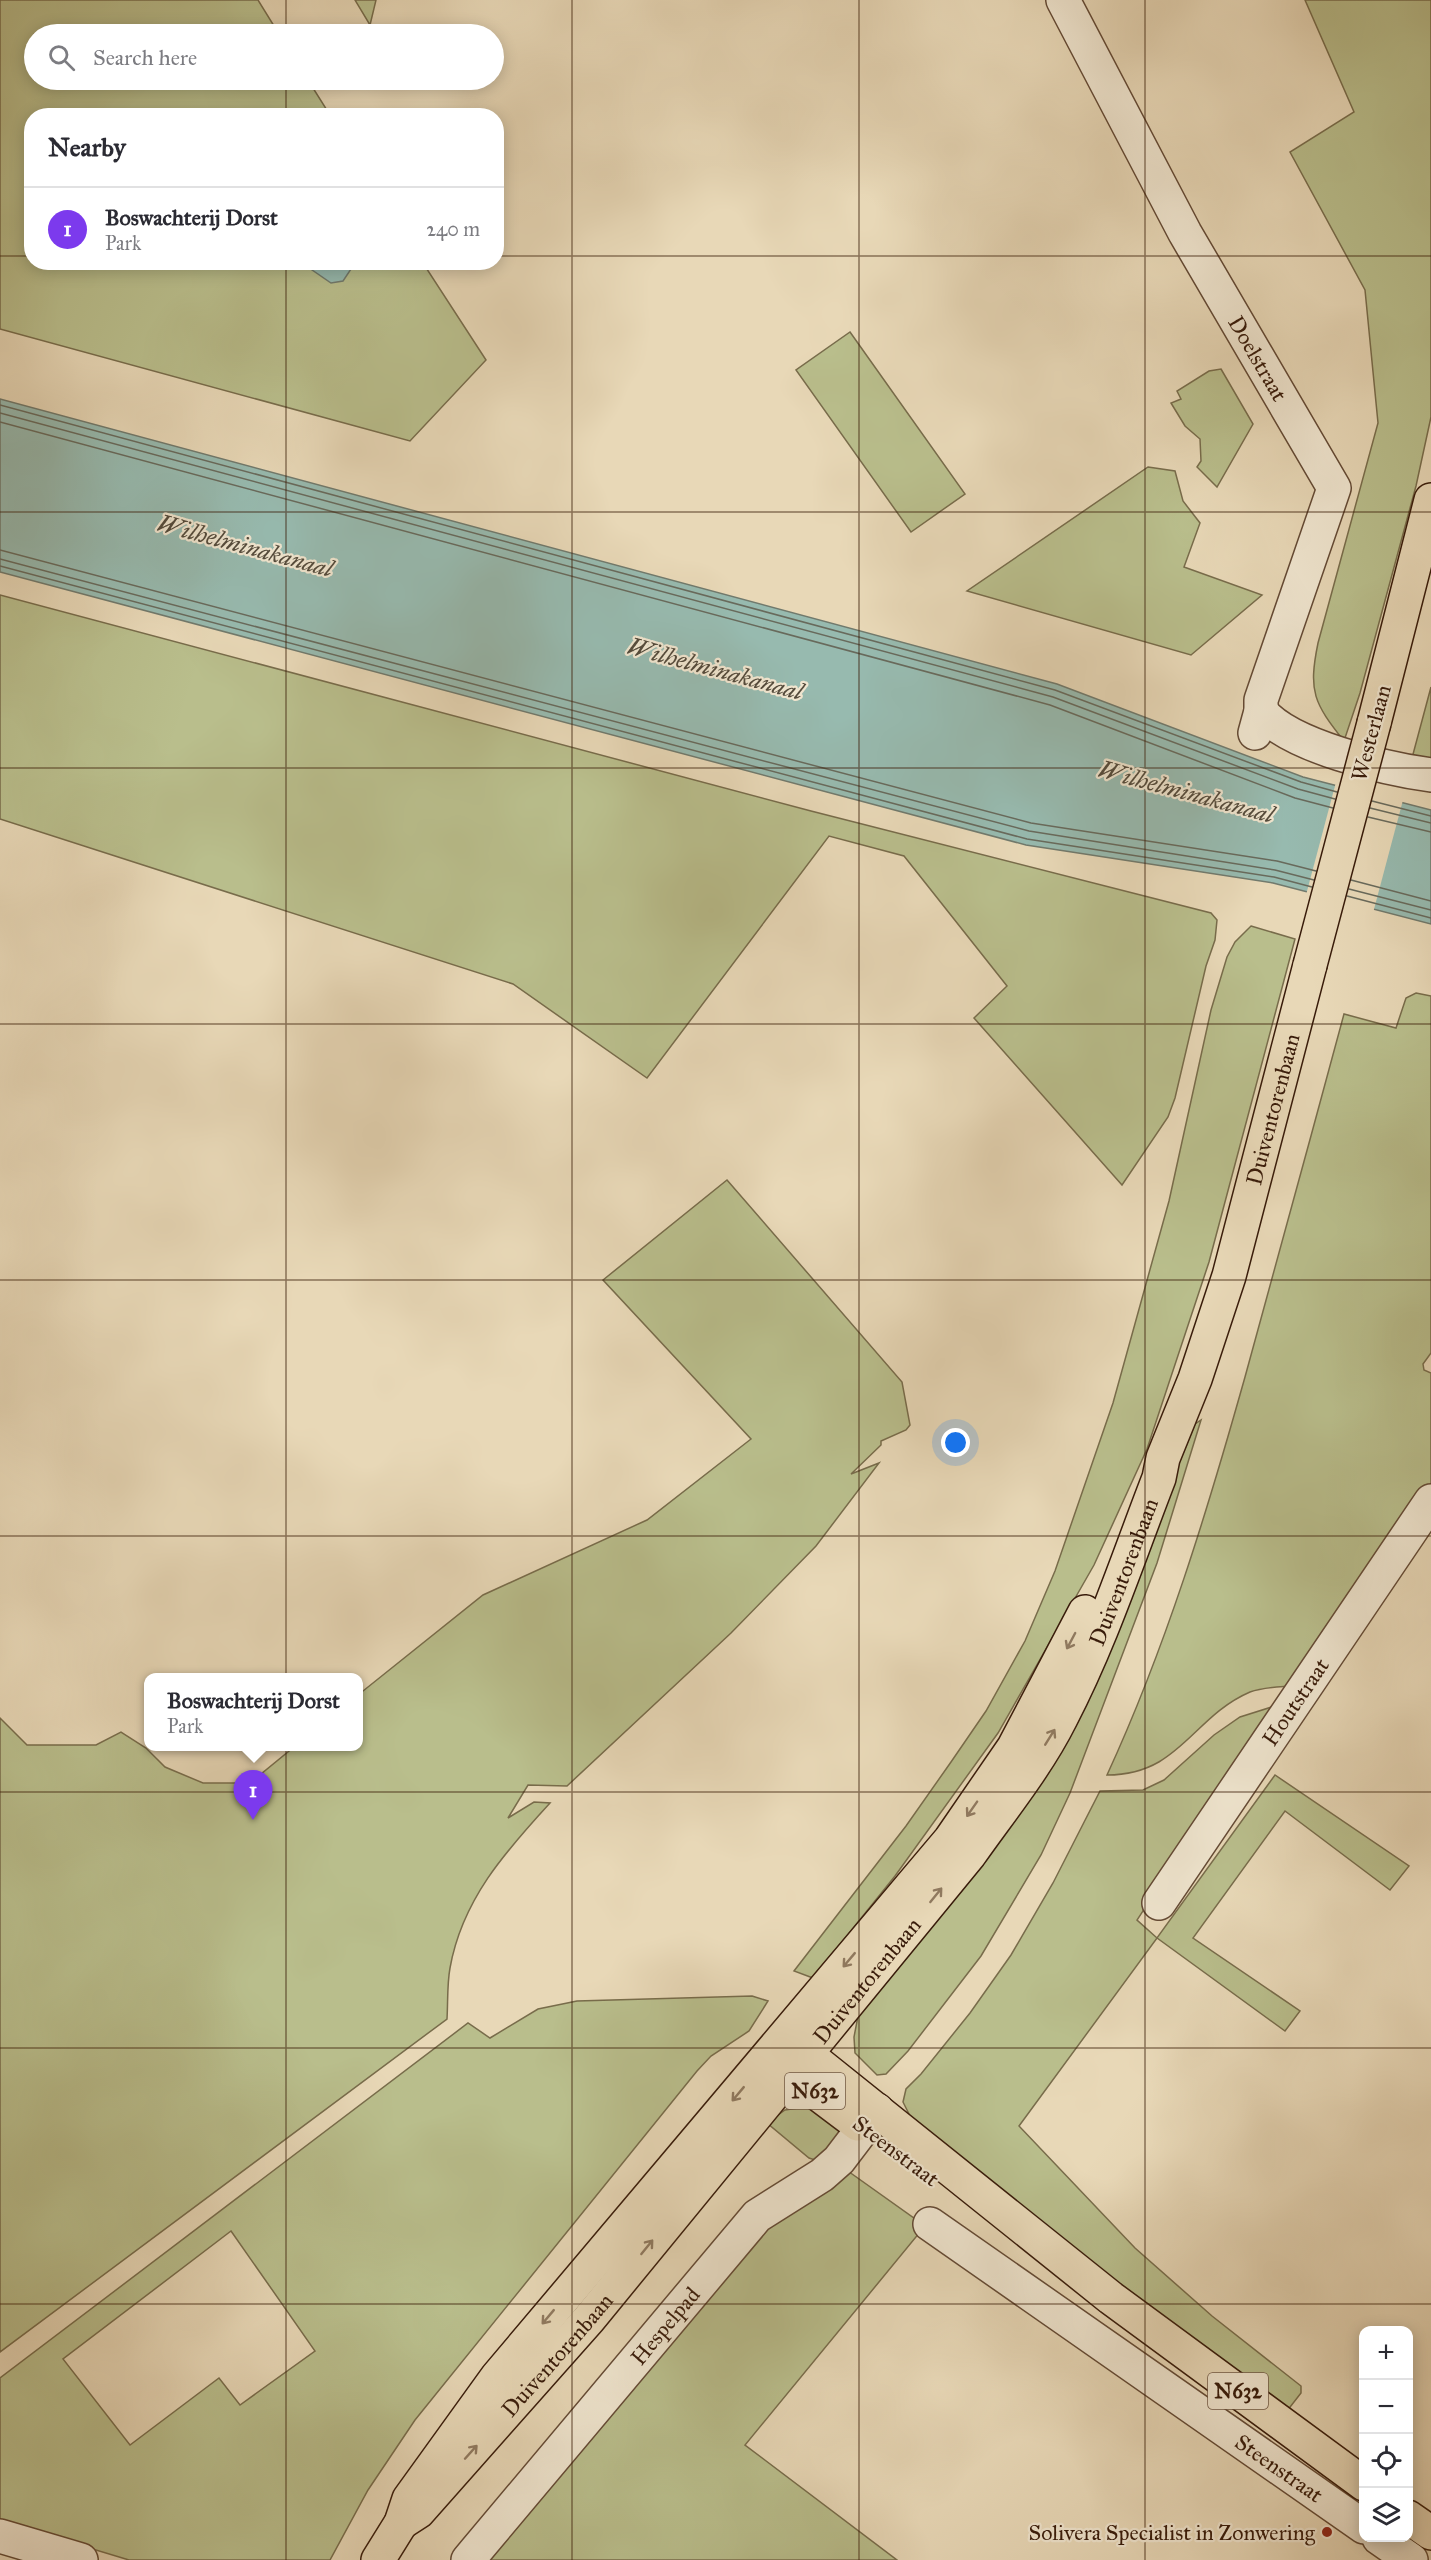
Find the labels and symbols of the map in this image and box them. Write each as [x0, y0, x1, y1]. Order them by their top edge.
street label: Doelstraat [1223, 311, 1294, 406]
water label: Wilhelminakanaal [154, 508, 339, 585]
water label: Wilhelminakanaal [624, 631, 809, 708]
street label: Westerlaan [1345, 682, 1397, 784]
water label: Wilhelminakanaal [1095, 754, 1280, 831]
street label: Duiventorenbaan [1240, 1030, 1305, 1188]
your location [941, 1428, 970, 1457]
street label: Duiventorenbaan [1083, 1494, 1164, 1650]
one-way arrow [1065, 1632, 1077, 1649]
street label: Houtstraat [1256, 1653, 1334, 1751]
one-way arrow [1044, 1729, 1056, 1746]
pin: 1 [234, 1770, 272, 1820]
one-way arrow [966, 1800, 978, 1816]
one-way arrow [930, 1887, 943, 1903]
street label: Duiventorenbaan [807, 1912, 926, 2049]
one-way arrow [842, 1952, 855, 1968]
road number: N632 [785, 2073, 845, 2109]
one-way arrow [731, 2086, 745, 2101]
street label: Steenstraat [848, 2110, 945, 2192]
one-way arrow [640, 2240, 654, 2255]
street label: Hespelpad [624, 2281, 705, 2370]
street label: Duiventorenbaan [495, 2287, 618, 2422]
one-way arrow [541, 2309, 555, 2324]
road number: N632 [1208, 2373, 1268, 2409]
street label: Steenstraat [1230, 2428, 1329, 2508]
one-way arrow [464, 2445, 478, 2460]
place label: Solivera Specialist in Zonwering [1029, 2519, 1316, 2546]
marker: Solivera Specialist in Zonwering [1320, 2525, 1334, 2539]

